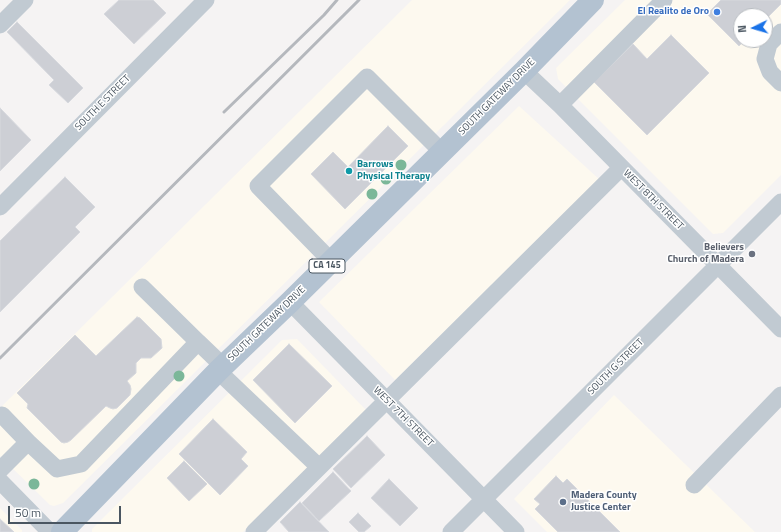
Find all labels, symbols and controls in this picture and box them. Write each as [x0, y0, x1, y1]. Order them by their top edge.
place label: El Realito de Oro [637, 6, 709, 18]
marker: El Realito de Oro [712, 7, 722, 17]
north arrow [733, 8, 773, 48]
text: N [734, 24, 750, 33]
street label: SOUTH GATEWAY DRIVE [456, 56, 538, 138]
street label: SOUTH E STREET [73, 73, 133, 133]
place label: Barrows Physical Therapy [357, 159, 430, 182]
marker: Barrows Physical Therapy [344, 166, 354, 176]
street label: WEST 8TH STREET [620, 167, 686, 233]
place label: Believers Church of Madera [667, 242, 744, 266]
marker: Believers Church of Madera [747, 249, 757, 259]
road number: CA 145 [309, 259, 345, 273]
street label: SOUTH GATEWAY DRIVE [226, 284, 308, 364]
street label: SOUTH G STREET [586, 337, 646, 397]
street label: WEST 7TH STREET [370, 384, 436, 450]
place label: Madera County Justice Center [571, 490, 637, 514]
marker: Madera County Justice Center [558, 497, 568, 507]
scale bar [10, 498, 123, 524]
text: 50 m [15, 503, 41, 522]

